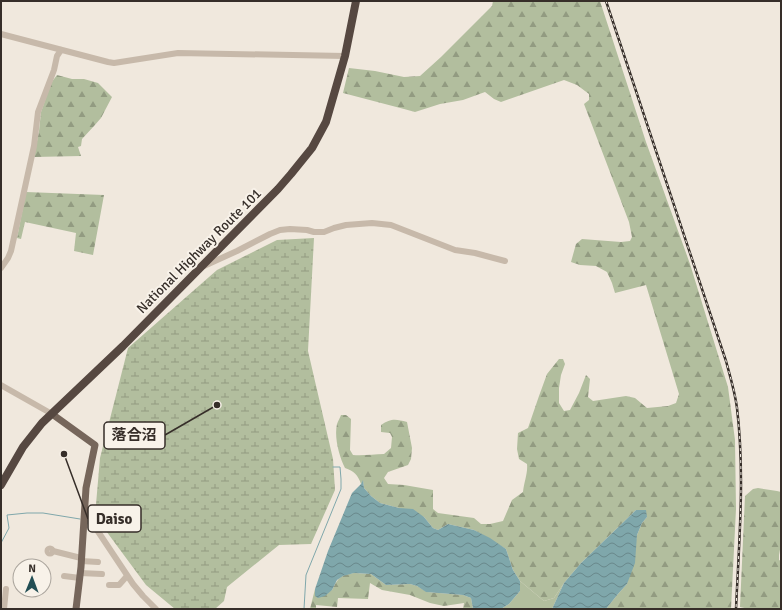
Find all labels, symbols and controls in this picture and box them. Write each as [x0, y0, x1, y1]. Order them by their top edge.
street label: National Highway Route 101 [133, 185, 265, 317]
callout: 落合沼 [104, 422, 165, 449]
text: 落合沼 [111, 426, 157, 444]
callout: Daiso [88, 505, 141, 532]
text: Daiso [96, 510, 132, 528]
north arrow [12, 558, 52, 598]
text: N [28, 562, 36, 575]

